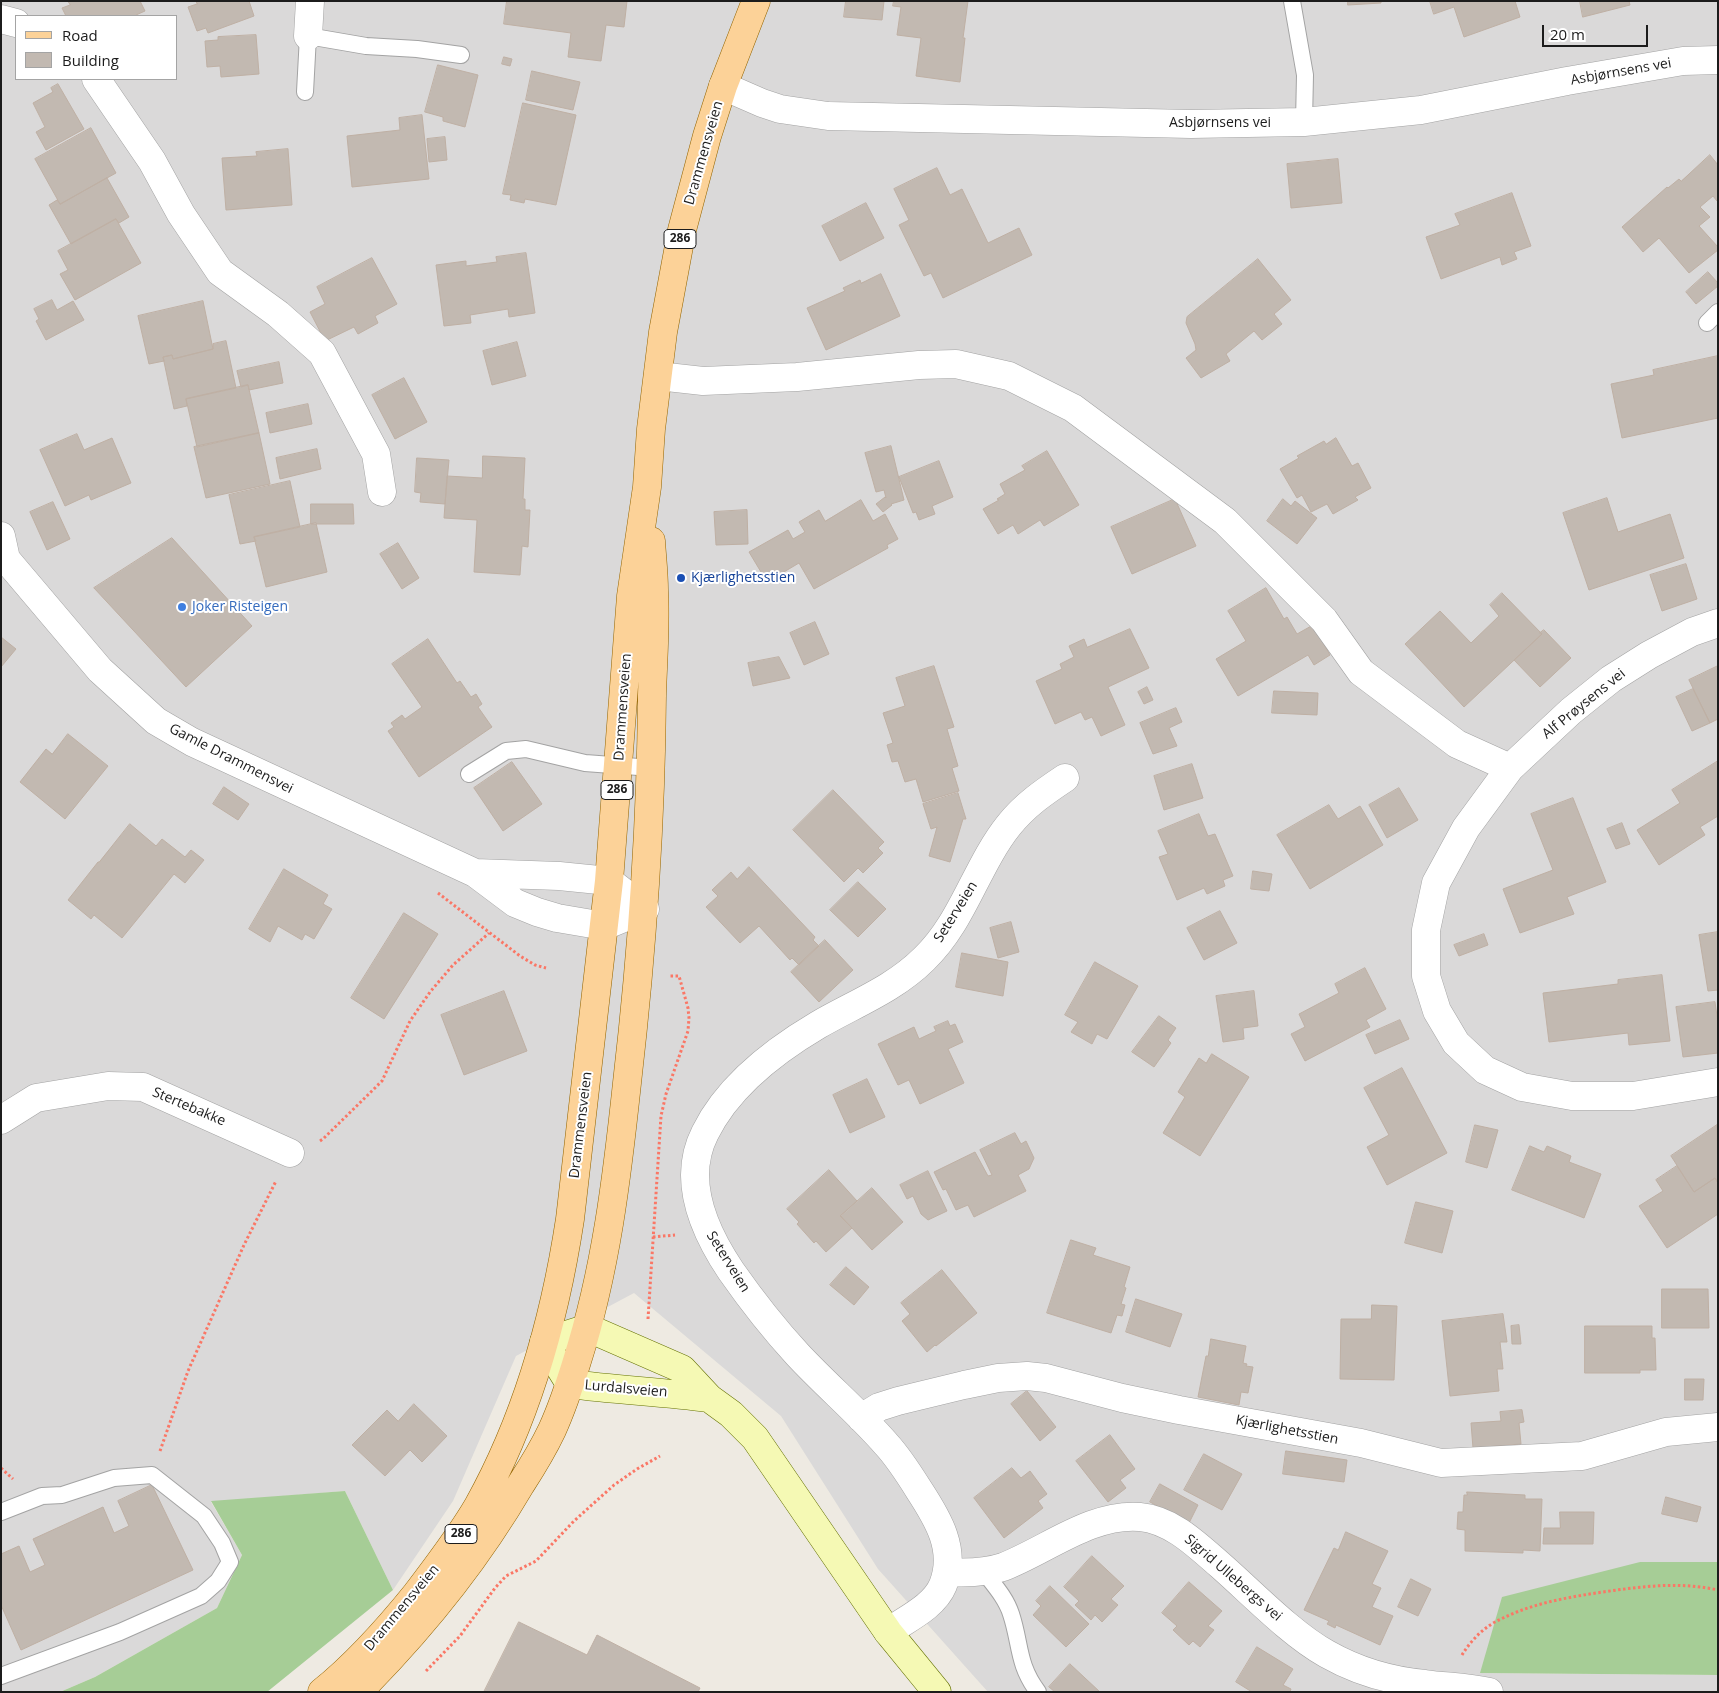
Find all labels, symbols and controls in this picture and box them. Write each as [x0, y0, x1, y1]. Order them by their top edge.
legend [15, 15, 178, 80]
scale bar [1544, 15, 1650, 47]
text: 20 m [1550, 24, 1585, 44]
text: Road [62, 25, 98, 45]
text: Building [62, 50, 119, 70]
street label: Asbjørnsens vei [1569, 55, 1673, 89]
street label: Drammensveien [681, 99, 727, 207]
street label: Asbjørnsens vei [1169, 115, 1271, 131]
road number: 286 [664, 230, 696, 248]
place label: Kjærlighetsstien [691, 570, 795, 586]
marker: Kjærlighetsstien [675, 572, 687, 584]
place label: Joker Risteigen [192, 599, 288, 615]
marker: Joker Risteigen [176, 601, 188, 613]
street label: Drammensveien [611, 653, 635, 761]
street label: Alf Prøysens vei [1539, 665, 1629, 743]
street label: Gamle Drammensvei [166, 720, 296, 798]
road number: 286 [601, 780, 633, 800]
street label: Seterveien [931, 878, 981, 946]
street label: Drammensveien [566, 1071, 596, 1179]
street label: Stertebakke [150, 1084, 228, 1130]
street label: Seterveien [703, 1228, 753, 1296]
street label: Lurdalsveien [584, 1377, 668, 1401]
street label: Kjærlighetsstien [1234, 1412, 1340, 1448]
road number: 286 [445, 1525, 477, 1544]
street label: Sigrid Ullebergs vei [1181, 1531, 1285, 1625]
street label: Drammensveien [361, 1561, 443, 1655]

